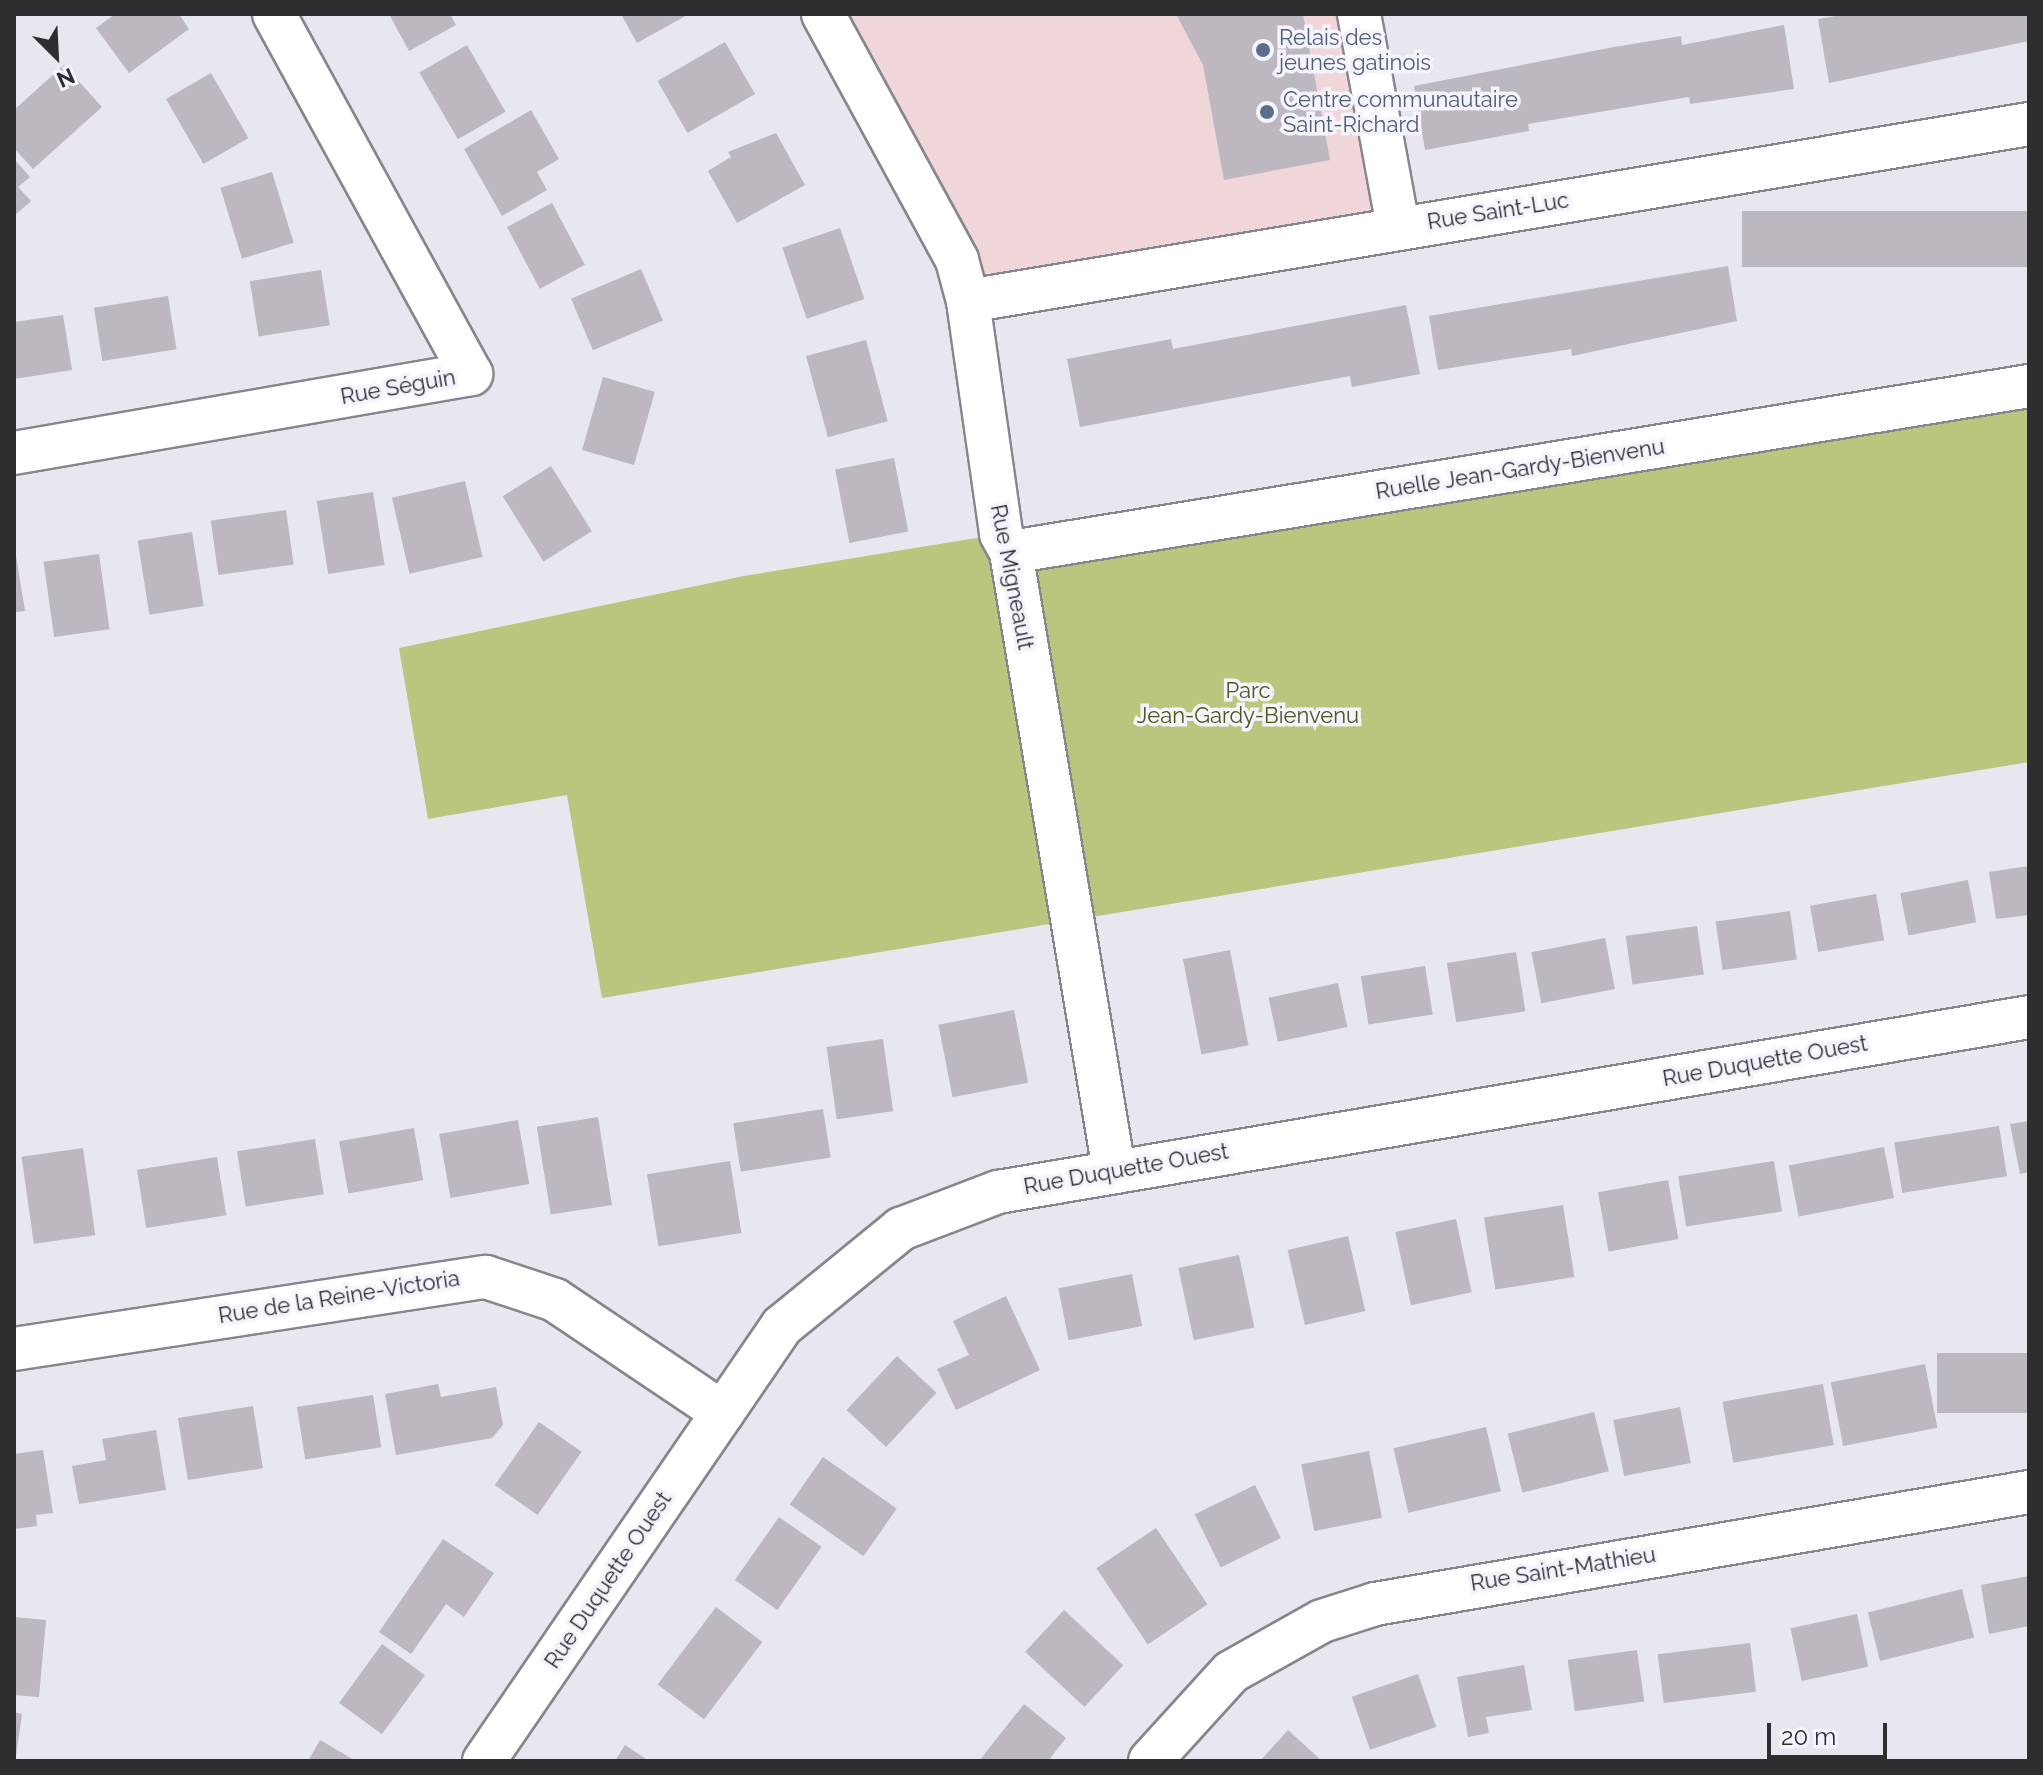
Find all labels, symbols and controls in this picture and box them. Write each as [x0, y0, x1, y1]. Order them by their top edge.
north arrow [16, 16, 96, 96]
place label: Relais des jeunes gatinois [1279, 24, 1431, 76]
marker: Relais des jeunes gatinois [1254, 41, 1272, 59]
text: N [53, 63, 79, 93]
place label: Centre communautaire Saint-Richard [1283, 86, 1518, 138]
marker: Centre communautaire Saint-Richard [1258, 103, 1276, 121]
street label: Rue Saint-Luc [1425, 187, 1571, 235]
street label: Rue Séguin [338, 364, 458, 410]
street label: Ruelle Jean-Gardy-Bienvenu [1373, 433, 1667, 505]
street label: Rue Migneault [985, 502, 1039, 652]
park label: Parc Jean-Gardy-Bienvenu [1137, 677, 1359, 728]
street label: Rue Duquette Ouest [1660, 1030, 1870, 1092]
street label: Rue Duquette Ouest [1021, 1138, 1231, 1200]
street label: Rue de la Reine-Victoria [216, 1265, 462, 1329]
street label: Rue Duquette Ouest [539, 1487, 677, 1673]
street label: Rue Saint-Mathieu [1468, 1541, 1658, 1597]
scale bar [1771, 1707, 1891, 1757]
text: 20 m [1781, 1722, 1836, 1751]

